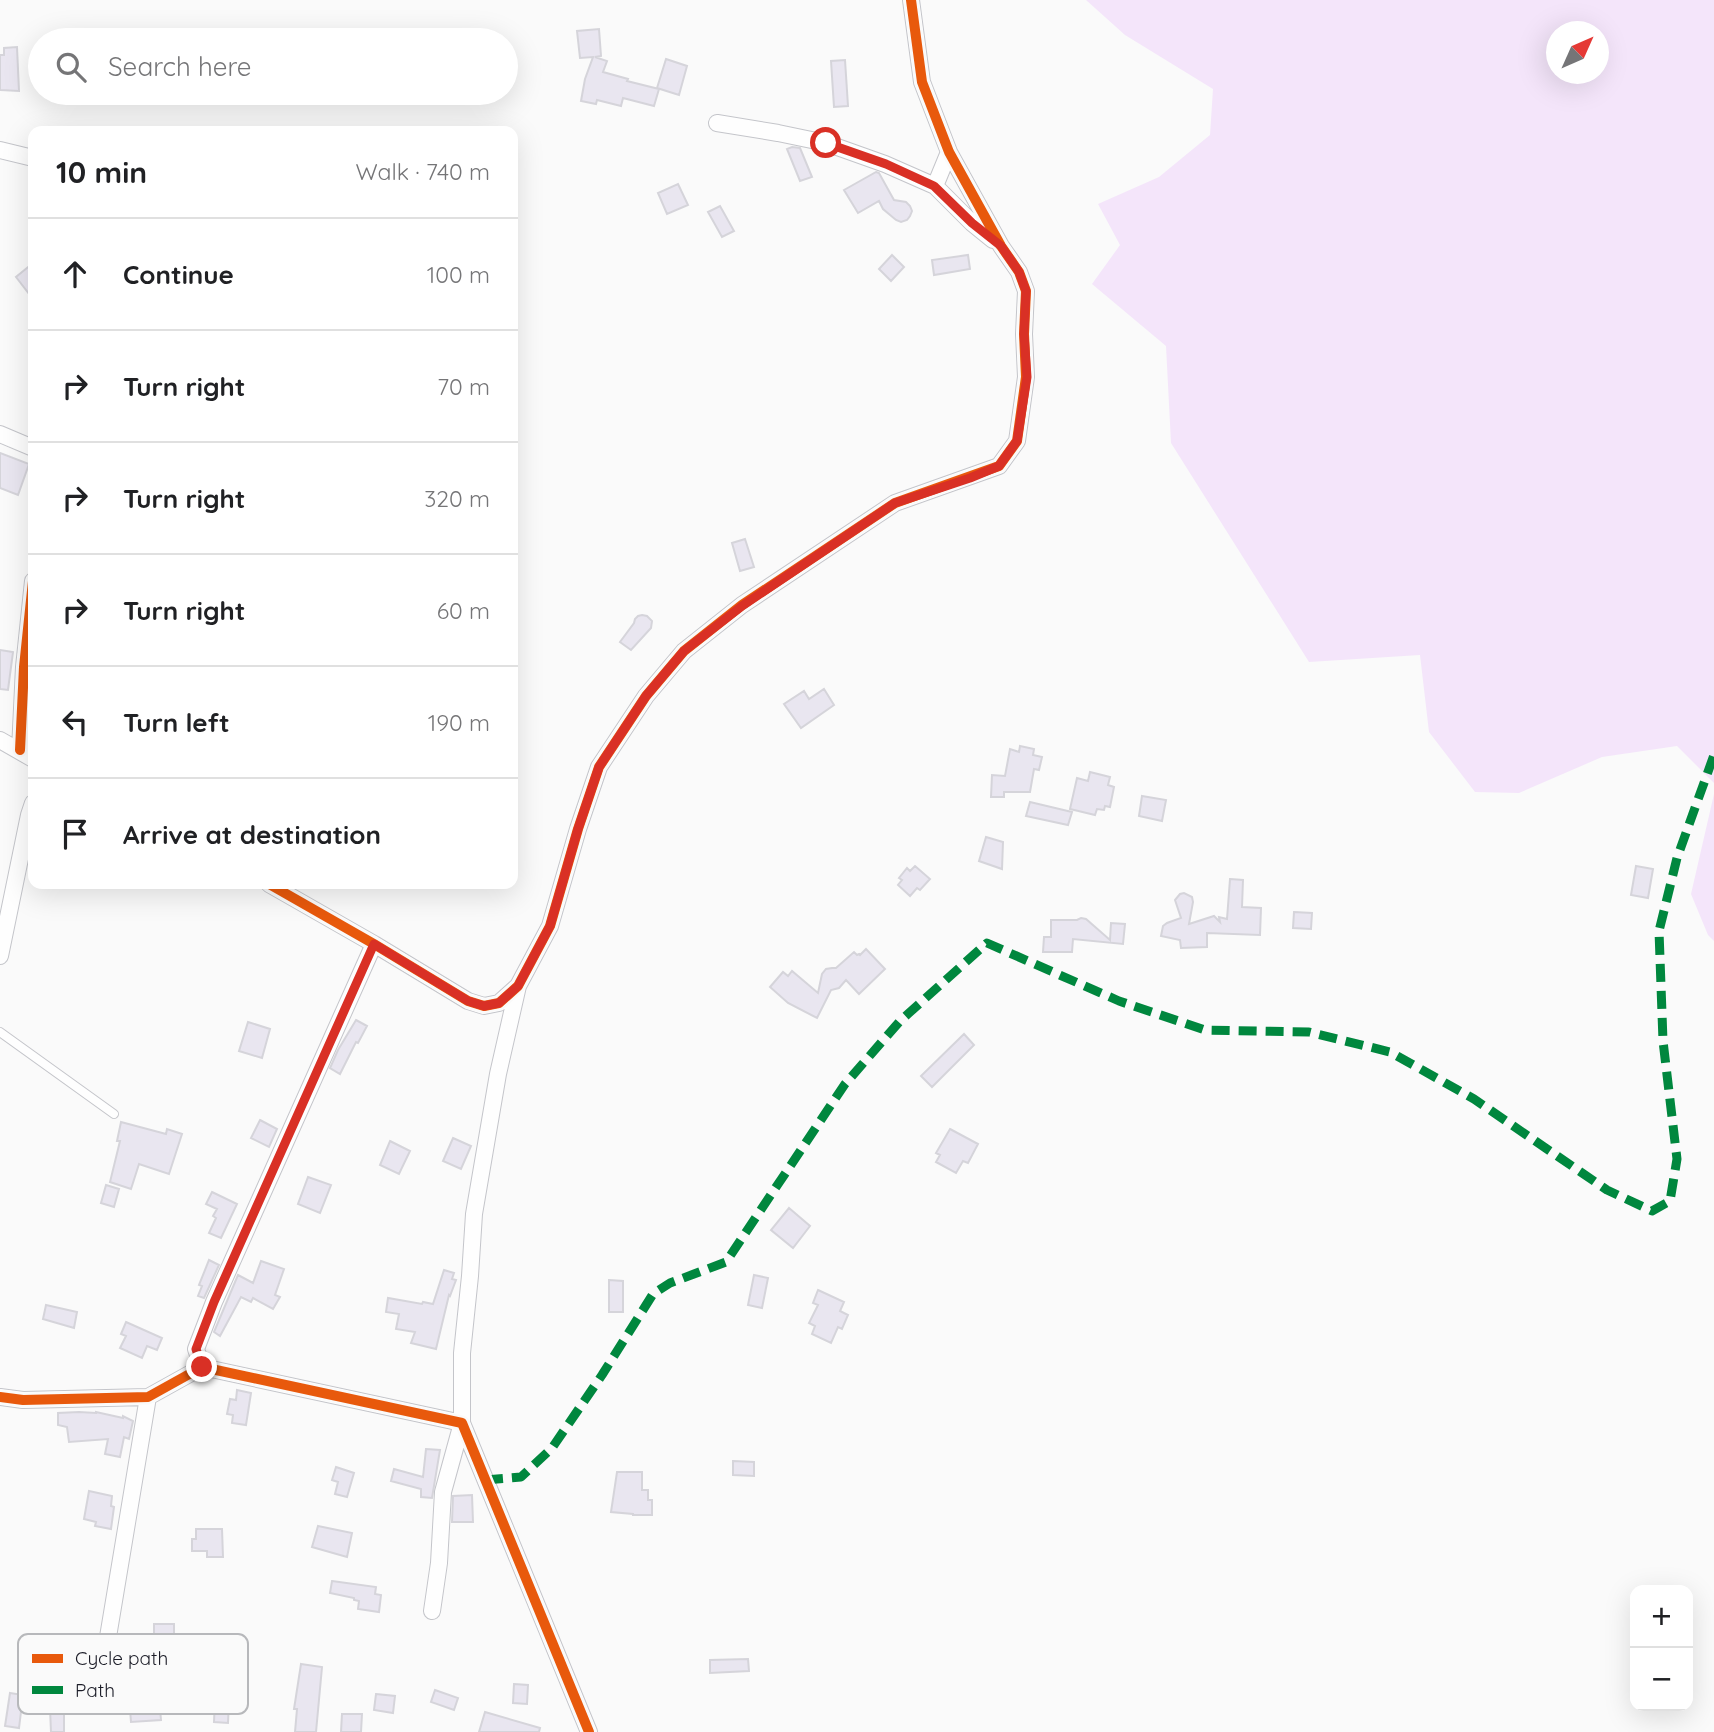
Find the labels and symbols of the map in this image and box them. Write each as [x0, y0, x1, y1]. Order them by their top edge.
north arrow [1546, 21, 1609, 84]
route start [810, 127, 841, 158]
route end [186, 1351, 217, 1382]
legend [18, 1634, 248, 1714]
text: Cycle path [75, 1646, 168, 1670]
text: Path [75, 1678, 115, 1702]

